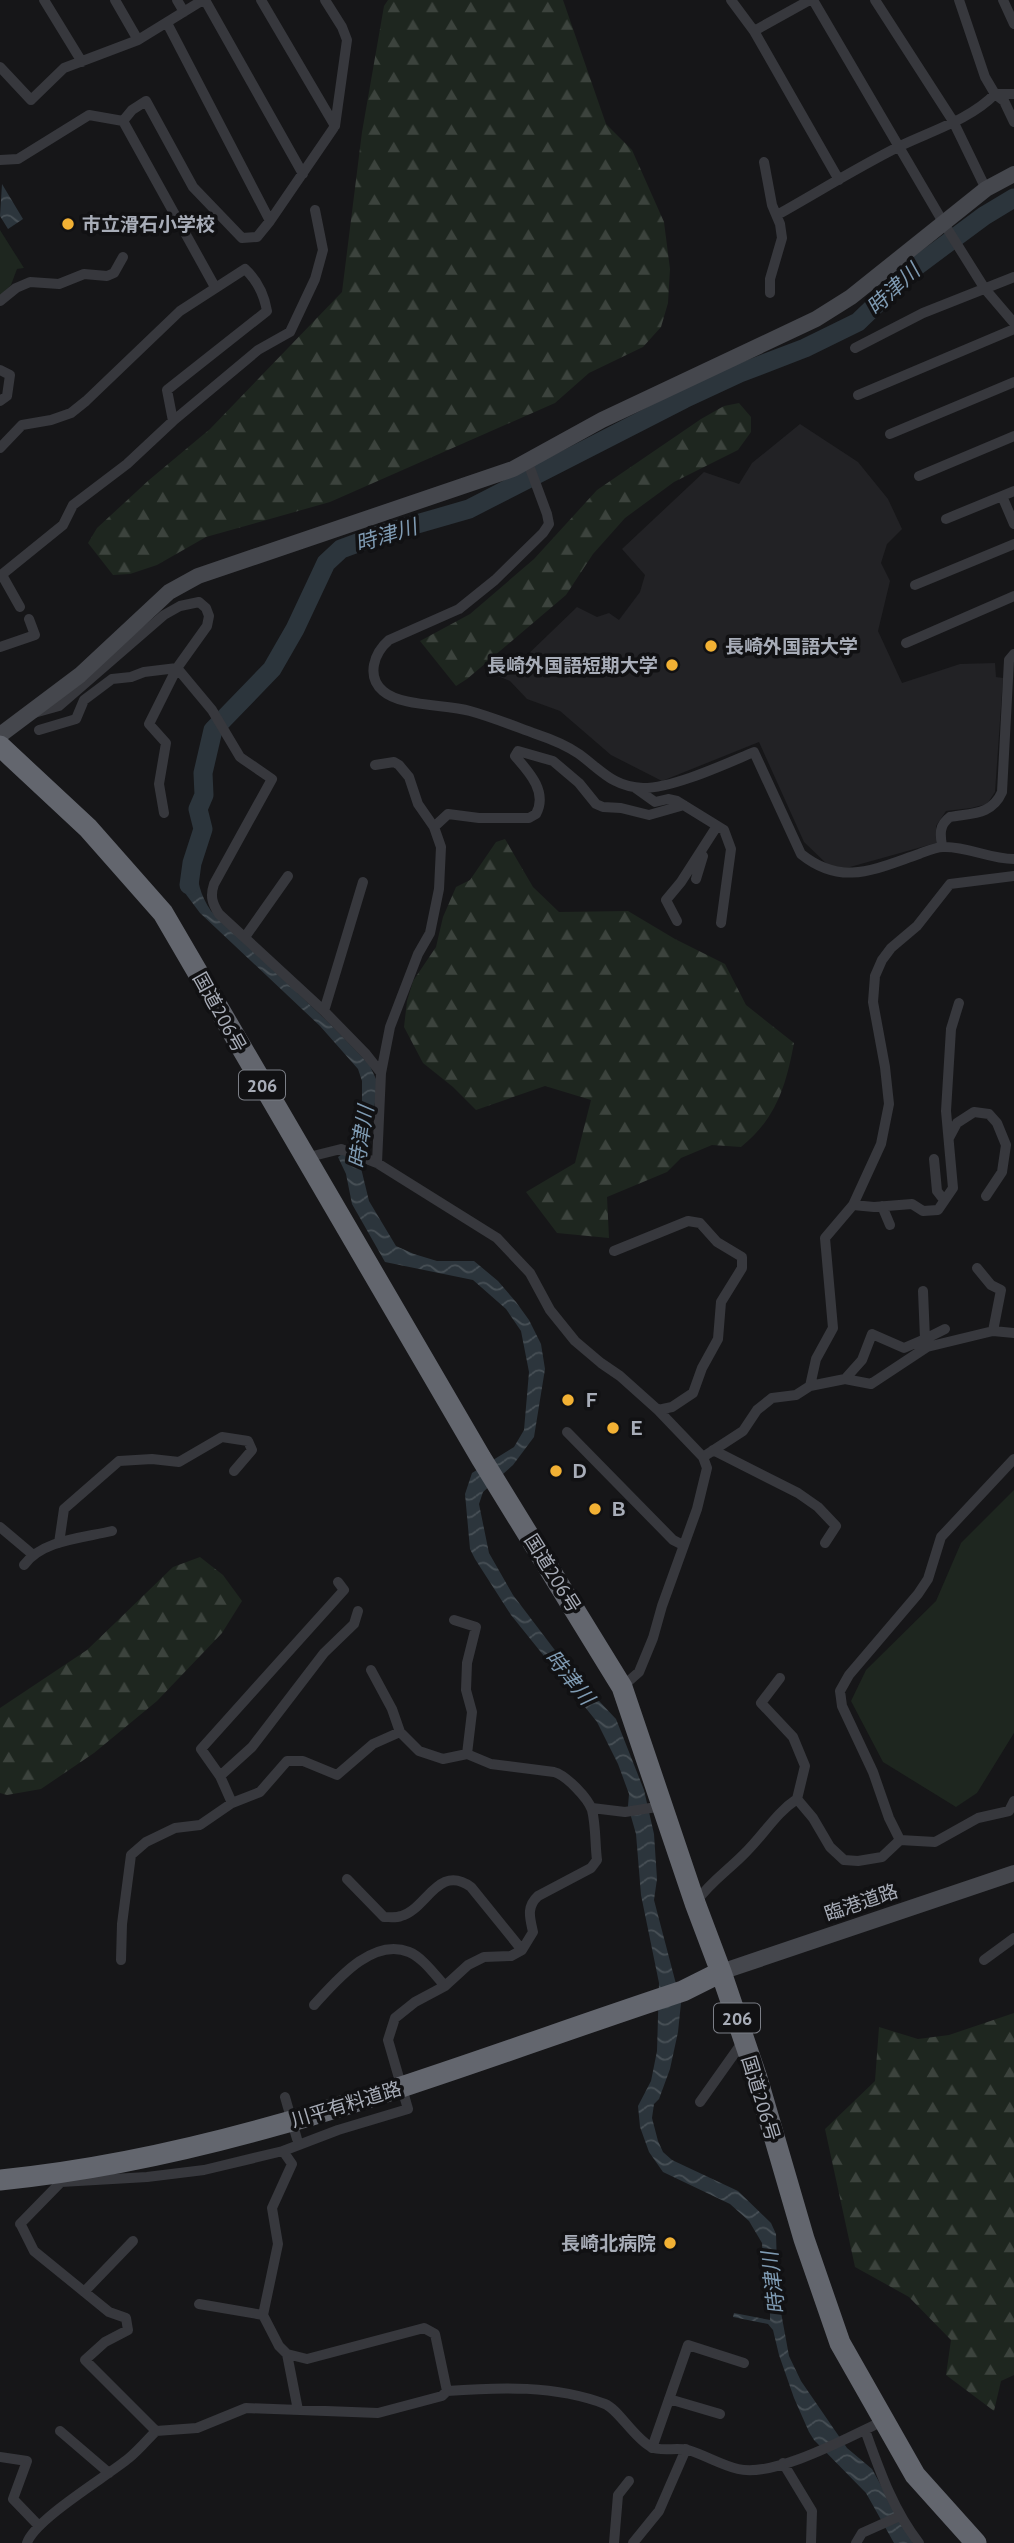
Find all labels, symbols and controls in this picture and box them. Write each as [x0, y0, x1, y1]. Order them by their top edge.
place label: 市立滑石小学校 [82, 212, 215, 236]
marker: 市立滑石小学校 [60, 216, 76, 232]
water label: 時津川 [861, 256, 927, 320]
water label: 時津川 [352, 512, 422, 557]
place label: 長崎外国語大学 [725, 634, 858, 658]
marker: 長崎外国語大学 [703, 638, 719, 654]
place label: 長崎外国語短期大学 [487, 653, 658, 677]
marker: 長崎外国語短期大学 [664, 657, 680, 673]
street label: 国道206号 [188, 968, 252, 1056]
road number: 206 [239, 1070, 285, 1100]
water label: 時津川 [343, 1102, 380, 1170]
place label: Ｆ [582, 1388, 601, 1412]
marker: Ｆ [560, 1392, 576, 1408]
place label: Ｅ [627, 1416, 646, 1440]
marker: Ｅ [605, 1420, 621, 1436]
place label: Ｄ [570, 1459, 589, 1483]
marker: Ｄ [548, 1463, 564, 1479]
place label: Ｂ [609, 1497, 628, 1521]
marker: Ｂ [587, 1501, 603, 1517]
street label: 国道206号 [519, 1529, 587, 1617]
water label: 時津川 [540, 1644, 602, 1712]
street label: 臨港道路 [821, 1878, 901, 1926]
road number: 206 [714, 2004, 760, 2032]
street label: 国道206号 [737, 2052, 785, 2144]
street label: 川平有料道路 [288, 2076, 404, 2132]
place label: 長崎北病院 [561, 2231, 656, 2255]
marker: 長崎北病院 [662, 2235, 678, 2251]
water label: 時津川 [756, 2248, 790, 2316]

